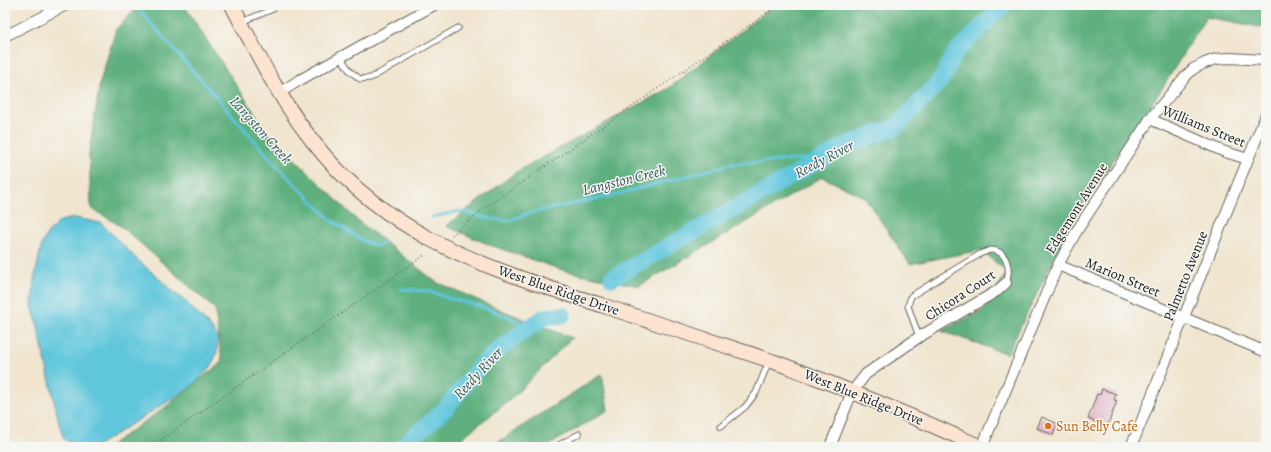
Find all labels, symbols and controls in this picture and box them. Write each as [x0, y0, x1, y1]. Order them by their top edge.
water label: Langston Creek [225, 92, 297, 168]
street label: Williams Street [1158, 101, 1249, 152]
water label: Reedy River [791, 135, 858, 183]
street label: Edgemont Avenue [1041, 159, 1112, 257]
water label: Langston Creek [580, 160, 668, 200]
street label: Palmetto Avenue [1159, 228, 1212, 324]
street label: Marion Street [1083, 253, 1163, 302]
street label: West Blue Ridge Drive [495, 260, 622, 320]
street label: Chicora Court [921, 265, 999, 325]
water label: Reedy River [449, 342, 508, 403]
street label: West Blue Ridge Drive [800, 364, 926, 430]
place label: Sun Belly Cafe [1056, 417, 1138, 436]
marker: Sun Belly Cafe [1043, 421, 1053, 431]

